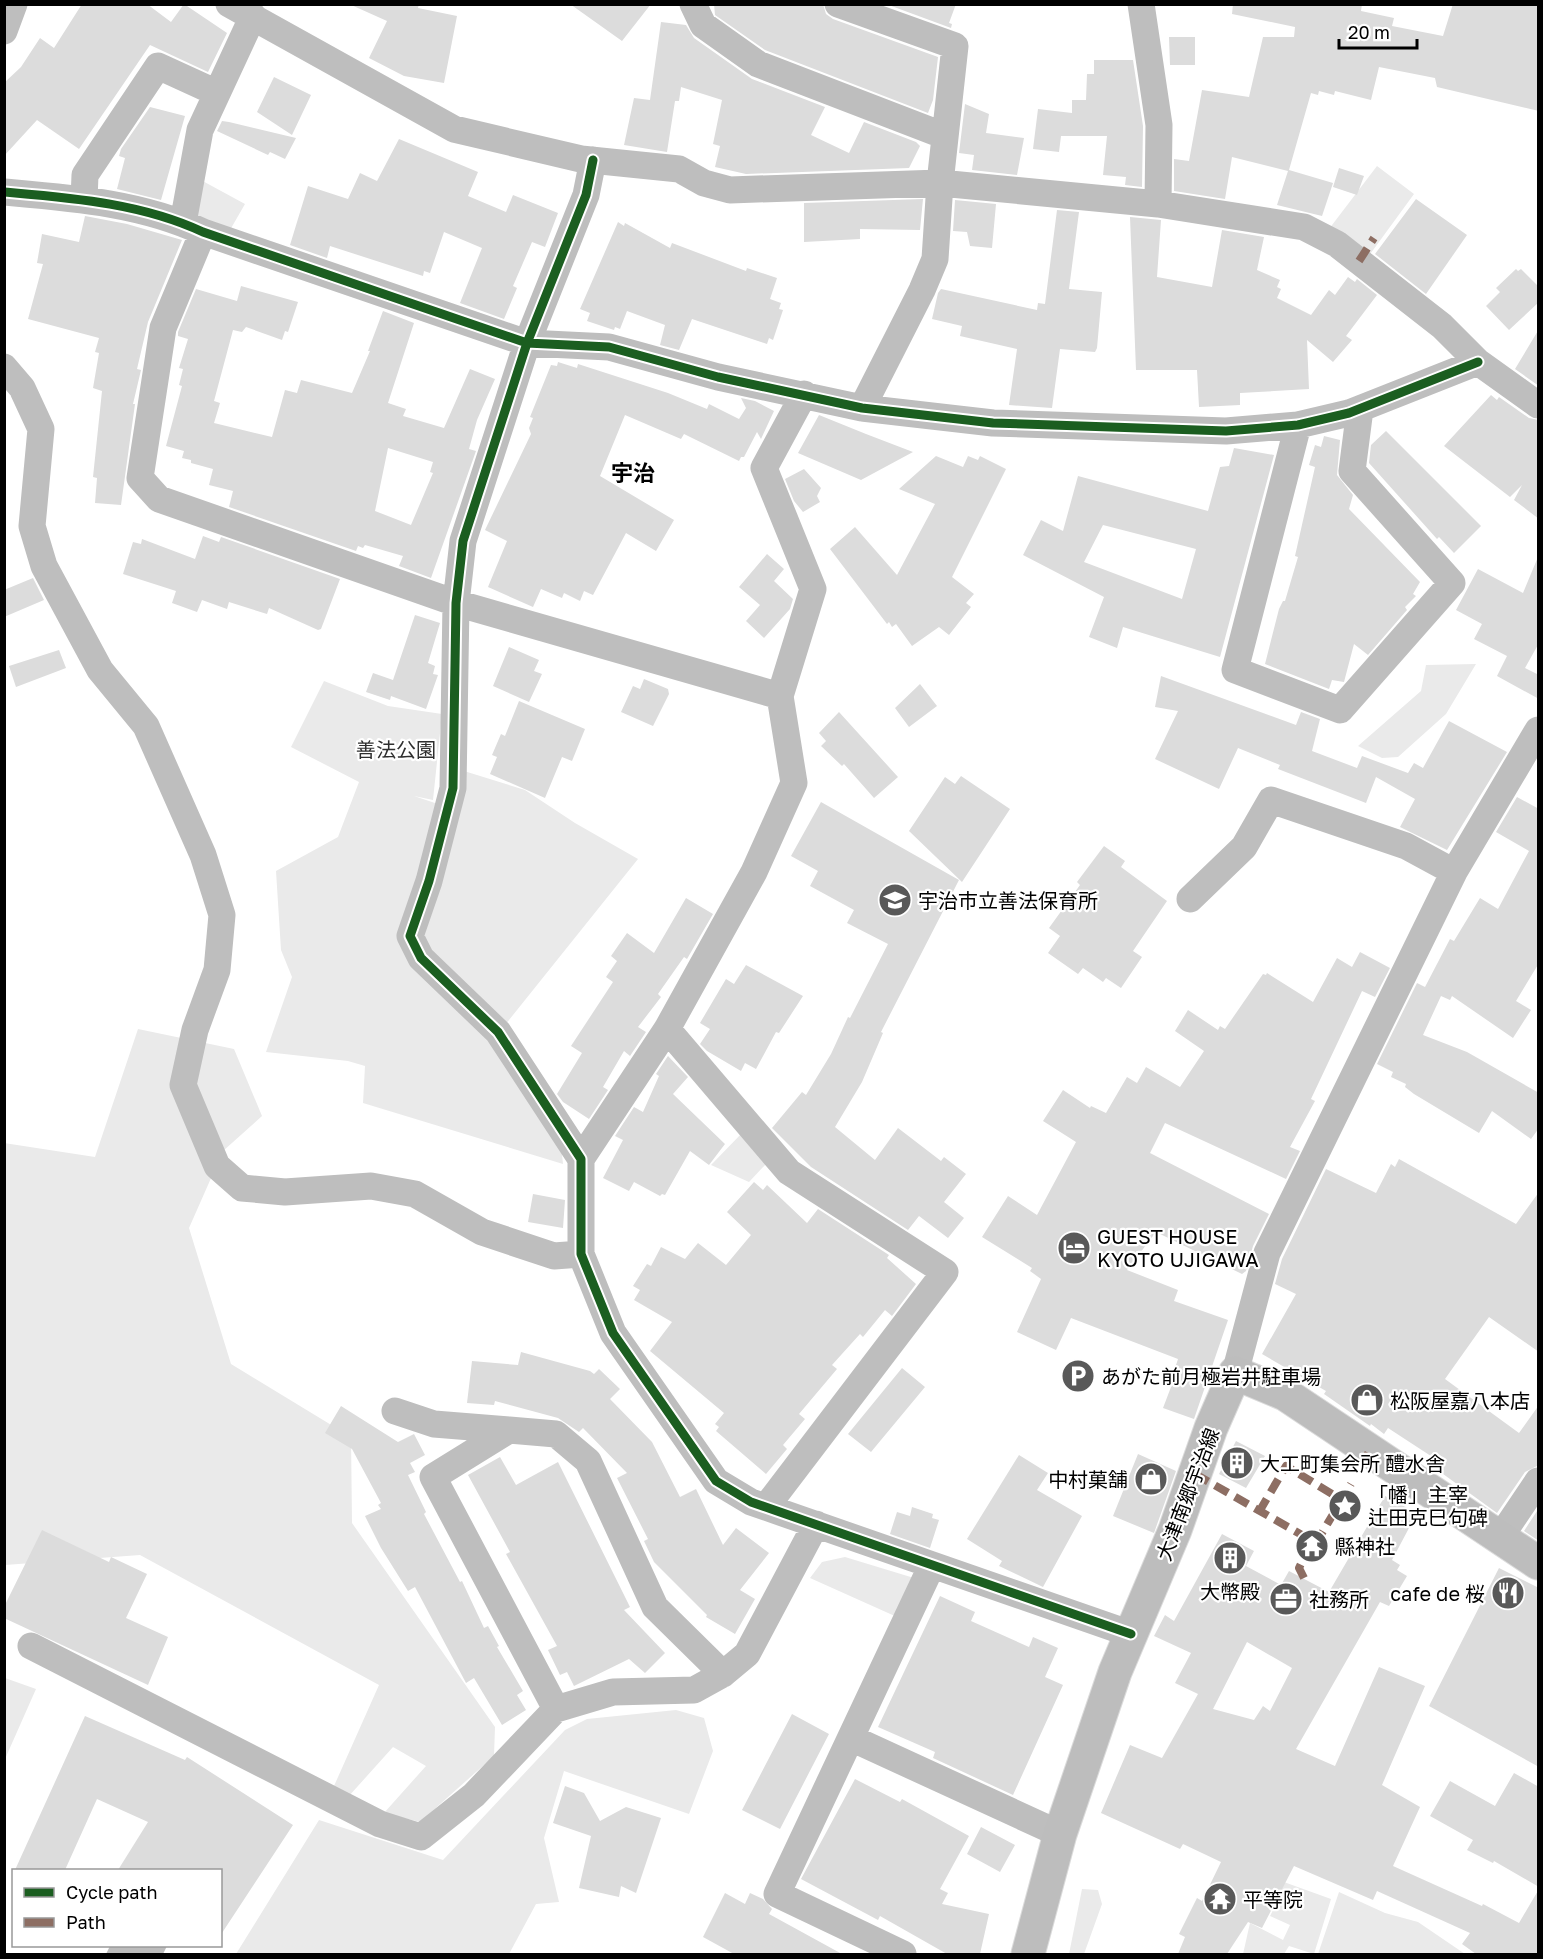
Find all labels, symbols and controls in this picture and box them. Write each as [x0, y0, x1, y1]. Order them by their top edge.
scale bar [1339, 12, 1417, 50]
text: 20 m [1348, 21, 1390, 43]
district label: 宇治 [611, 459, 655, 486]
park label: 善法公園 [356, 737, 436, 761]
school or university icon: 宇治市立善法保育所 [877, 882, 913, 918]
place label: 宇治市立善法保育所 [918, 888, 1098, 912]
place label: GUEST HOUSE KYOTO UJIGAWA [1097, 1224, 1259, 1271]
hotel icon: GUEST HOUSE KYOTO UJIGAWA [1056, 1230, 1092, 1266]
parking icon: あがた前月極岩井駐車場 [1060, 1358, 1096, 1394]
place label: あがた前月極岩井駐車場 [1101, 1364, 1321, 1388]
shop icon: 松阪屋嘉八本店 [1349, 1382, 1385, 1418]
place label: 松阪屋嘉八本店 [1390, 1388, 1530, 1412]
street label: 大津南郷宇治線 [1151, 1424, 1223, 1564]
building icon: 大工町集会所 醴水舎 [1219, 1445, 1255, 1481]
place label: 大工町集会所 醴水舎 [1260, 1451, 1445, 1475]
shop icon: 中村菓舗 [1133, 1461, 1169, 1497]
place label: 中村菓舗 [1048, 1467, 1128, 1491]
place label: 「幡」主宰 辻田克巳句碑 [1368, 1482, 1488, 1529]
place icon: 「幡」主宰 辻田克巳句碑 [1327, 1488, 1363, 1524]
temple icon: 縣神社 [1294, 1528, 1330, 1564]
place label: 縣神社 [1335, 1534, 1395, 1558]
building icon: 大幣殿 [1212, 1540, 1248, 1576]
restaurant icon: cafe de 桜 [1490, 1575, 1526, 1611]
place label: 大幣殿 [1200, 1579, 1260, 1603]
office icon: 社務所 [1268, 1581, 1304, 1617]
place label: cafe de 桜 [1390, 1581, 1485, 1605]
place label: 社務所 [1309, 1587, 1369, 1611]
legend [12, 1869, 222, 1947]
text: Cycle path [66, 1881, 158, 1903]
temple icon: 平等院 [1202, 1881, 1238, 1917]
place label: 平等院 [1243, 1887, 1303, 1911]
text: Path [66, 1911, 106, 1933]

